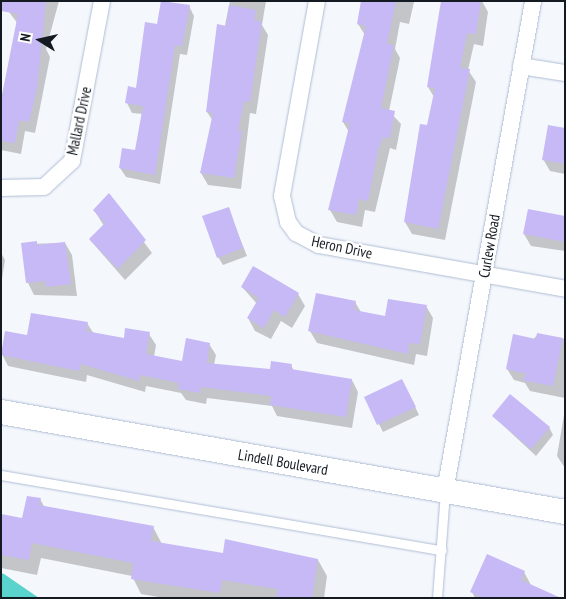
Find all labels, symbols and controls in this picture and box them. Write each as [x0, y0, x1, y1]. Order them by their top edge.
north arrow [15, 15, 65, 65]
text: N [16, 32, 35, 43]
street label: Mallard Drive [63, 85, 95, 157]
street label: Curlew Road [475, 213, 503, 279]
street label: Heron Drive [310, 232, 374, 262]
street label: Lindell Boulevard [237, 445, 329, 479]

